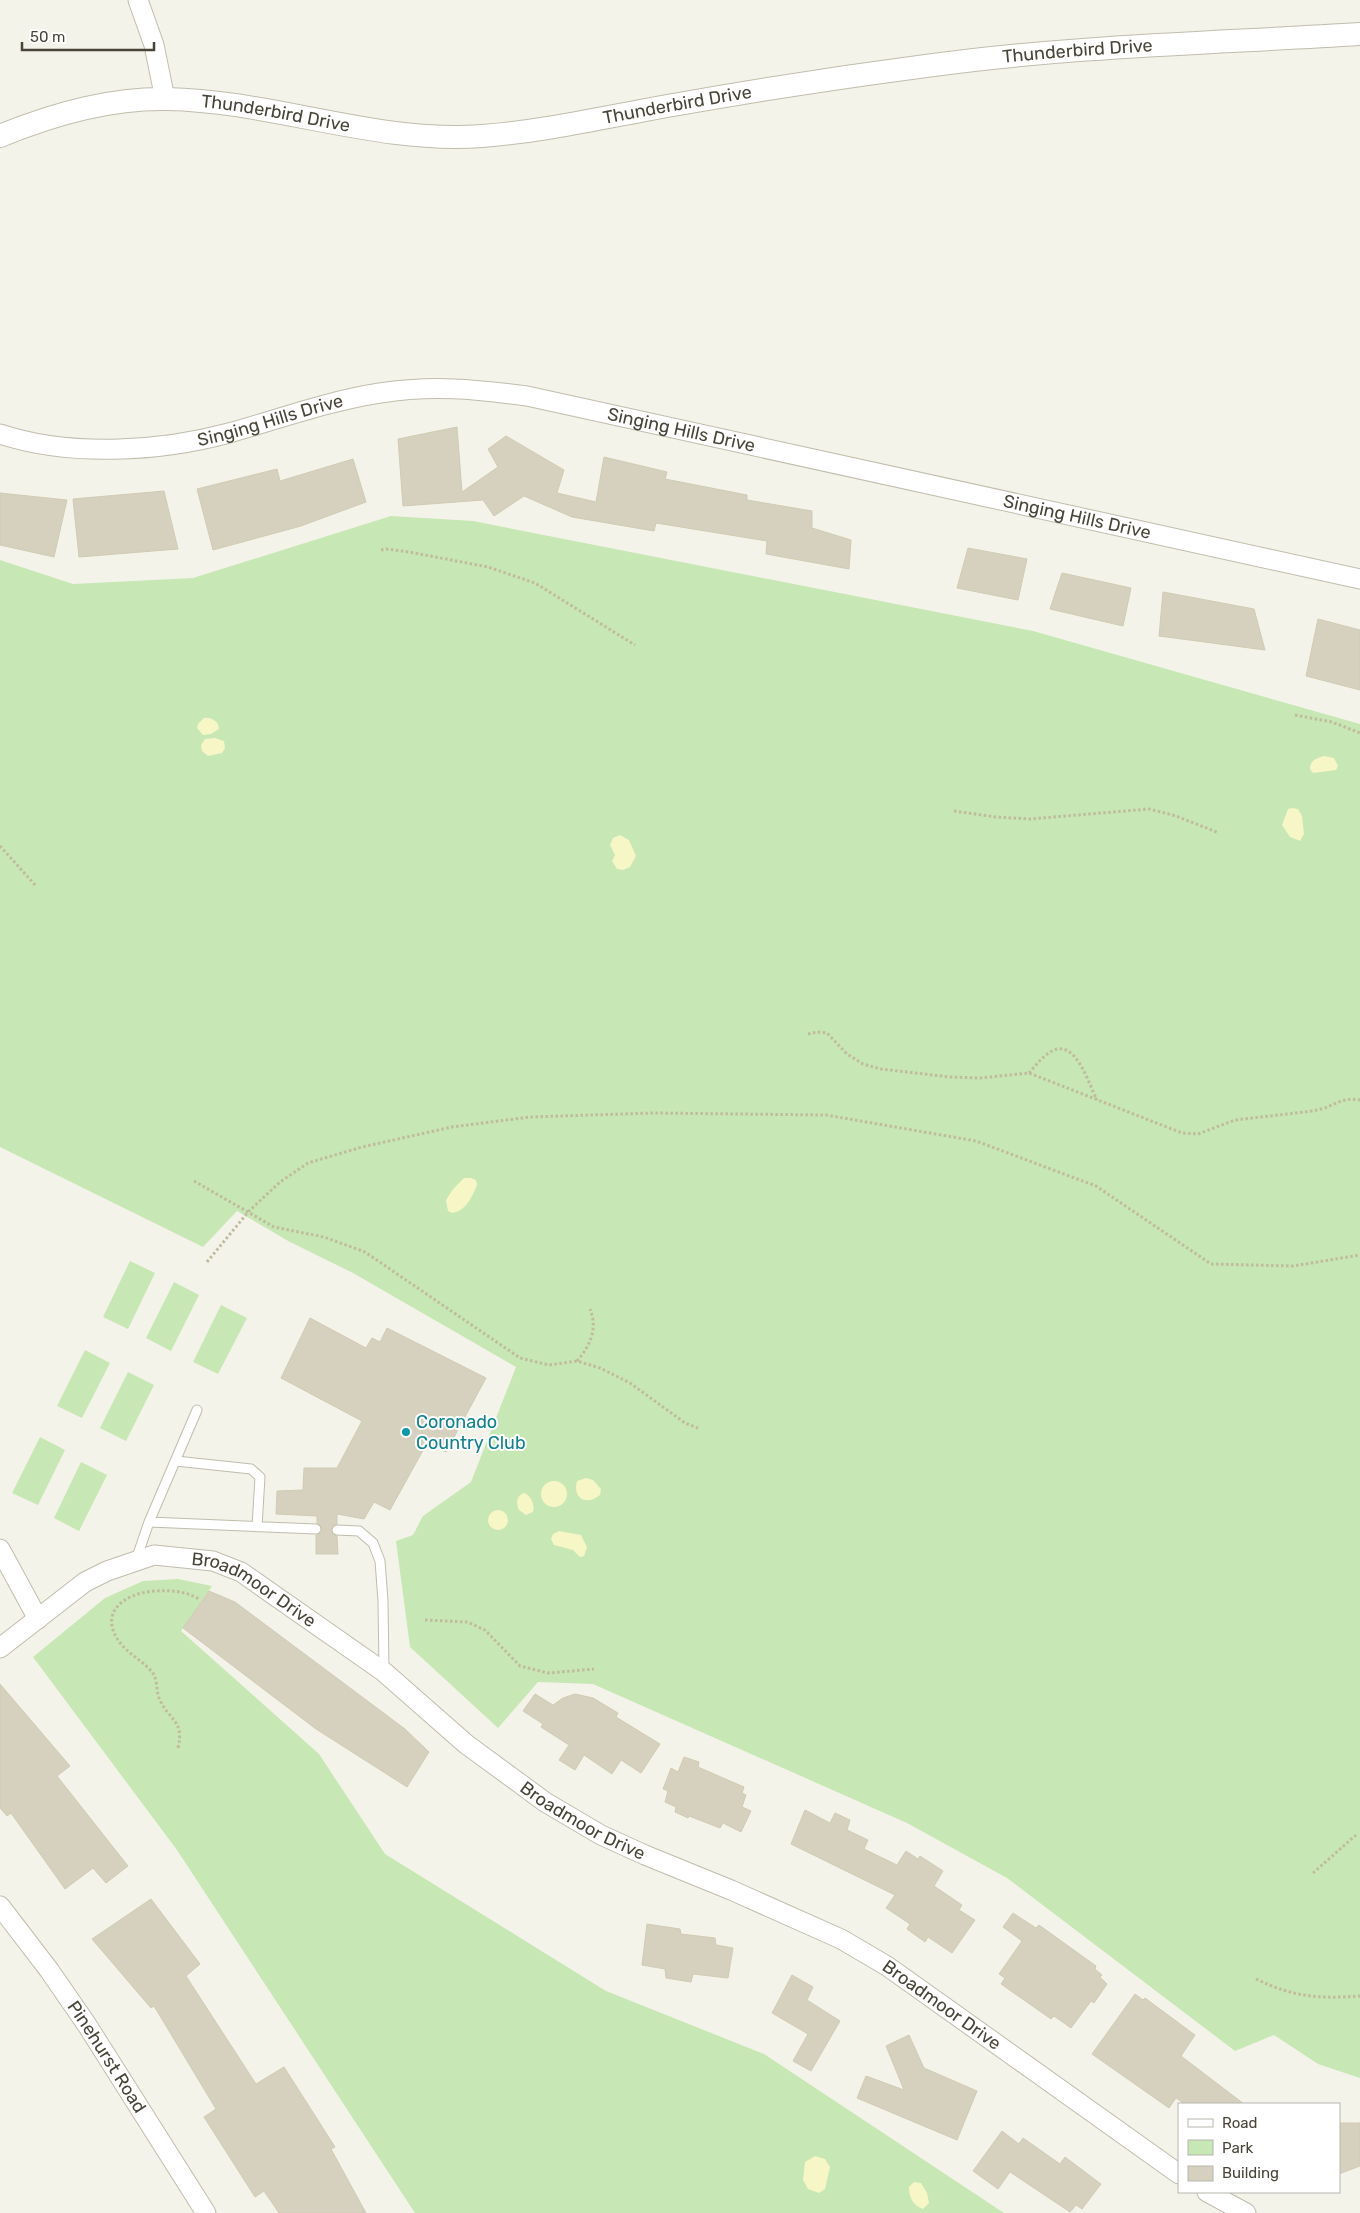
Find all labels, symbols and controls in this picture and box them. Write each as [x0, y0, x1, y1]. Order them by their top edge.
scale bar [22, 20, 155, 52]
text: 50 m [30, 28, 65, 46]
street label: Thunderbird Drive [1001, 34, 1153, 68]
street label: Thunderbird Drive [601, 81, 753, 129]
street label: Thunderbird Drive [200, 90, 352, 137]
street label: Singing Hills Drive [195, 390, 345, 451]
street label: Singing Hills Drive [606, 403, 757, 457]
street label: Singing Hills Drive [1001, 490, 1153, 544]
place label: Coronado Country Club [416, 1411, 526, 1454]
marker: Coronado Country Club [400, 1426, 412, 1438]
street label: Broadmoor Drive [191, 1548, 320, 1632]
street label: Broadmoor Drive [516, 1776, 649, 1865]
street label: Broadmoor Drive [878, 1955, 1005, 2055]
street label: Pinehurst Road [63, 1997, 151, 2117]
legend [1178, 2103, 1340, 2193]
text: Road [1222, 2114, 1258, 2132]
text: Park [1222, 2139, 1253, 2157]
text: Building [1222, 2164, 1279, 2182]

